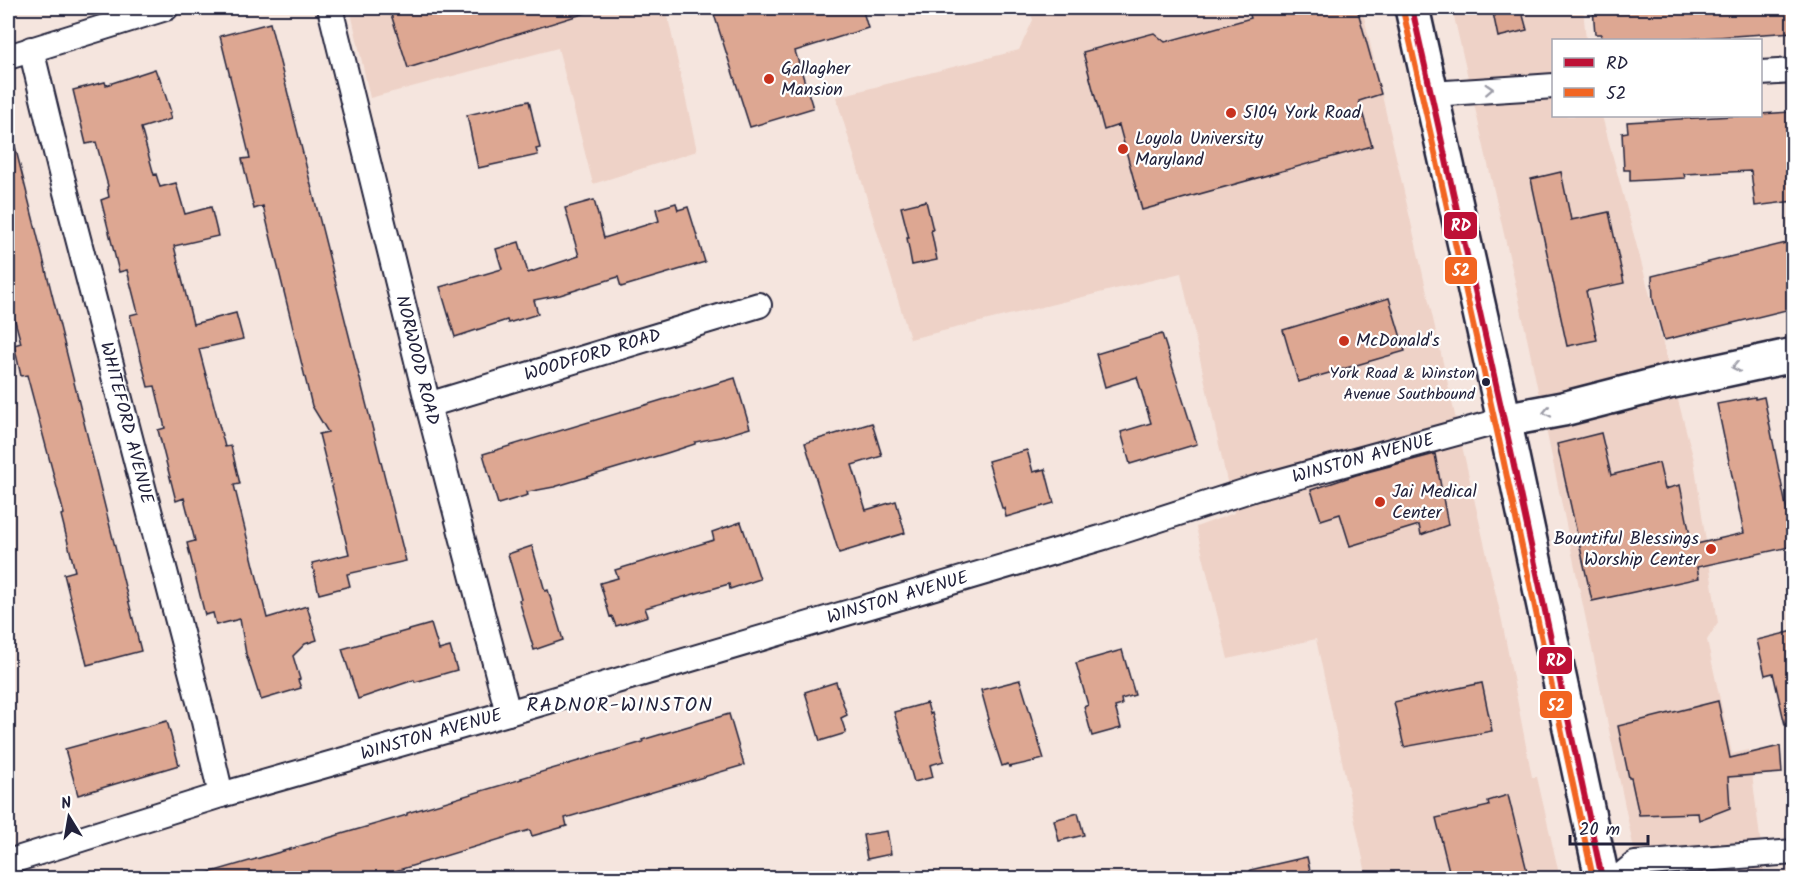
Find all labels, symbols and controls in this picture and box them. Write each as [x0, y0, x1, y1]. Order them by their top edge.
legend [1552, 39, 1762, 117]
text: RD [1606, 50, 1629, 79]
place label: Gallagher Mansion [781, 55, 851, 105]
marker: Gallagher Mansion [762, 72, 776, 86]
text: 52 [1606, 80, 1626, 109]
one-way arrow [1485, 83, 1494, 96]
place label: 5104 York Road [1243, 99, 1362, 128]
marker: 5104 York Road [1224, 106, 1238, 120]
place label: Loyola University Maryland [1135, 125, 1264, 175]
marker: Loyola University Maryland [1116, 142, 1130, 156]
line badge: RD [1443, 211, 1478, 240]
text: RD [1451, 214, 1471, 239]
line badge: 52 [1444, 256, 1478, 285]
text: 52 [1451, 259, 1470, 284]
street label: NORWOOD ROAD [387, 292, 447, 429]
street label: WOODFORD ROAD [521, 321, 665, 390]
place label: McDonald's [1356, 327, 1440, 356]
marker: McDonald's [1337, 334, 1351, 348]
street label: WHITEFORD AVENUE [91, 339, 161, 508]
one-way arrow [1732, 360, 1742, 373]
place label: York Road & Winston Avenue Southbound [1330, 361, 1476, 407]
marker: York Road & Winston Avenue Southbound [1480, 376, 1492, 388]
one-way arrow [1542, 405, 1552, 418]
street label: WINSTON AVENUE [1289, 425, 1438, 492]
place label: Jai Medical Center [1392, 478, 1477, 528]
marker: Jai Medical Center [1373, 495, 1387, 509]
place label: Bountiful Blessings Worship Center [1553, 525, 1700, 575]
marker: Bountiful Blessings Worship Center [1704, 542, 1718, 556]
street label: WINSTON AVENUE [823, 563, 972, 633]
line badge: RD [1538, 646, 1573, 675]
text: RD [1546, 649, 1566, 674]
district label: RADNOR-WINSTON [527, 690, 713, 722]
line badge: 52 [1539, 690, 1573, 719]
text: 52 [1546, 694, 1565, 719]
street label: WINSTON AVENUE [357, 701, 506, 769]
north arrow [39, 787, 99, 847]
text: N [59, 791, 74, 817]
scale bar [1570, 808, 1648, 846]
text: 20 m [1579, 816, 1620, 845]

